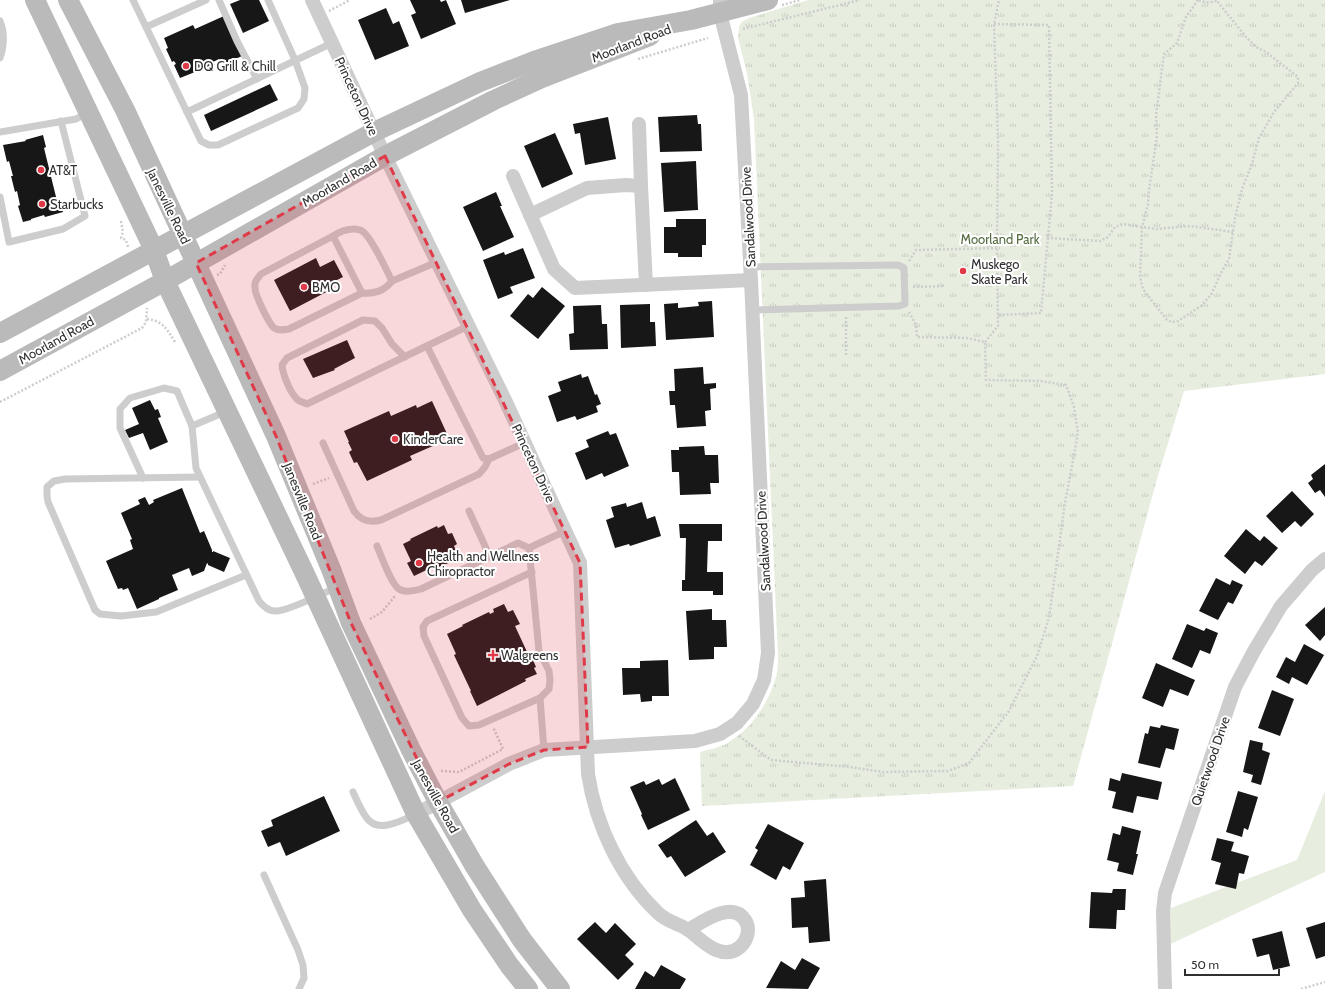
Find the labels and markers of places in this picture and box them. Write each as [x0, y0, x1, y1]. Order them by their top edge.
place label: DQ Grill & Chill [194, 58, 276, 74]
marker: DQ Grill & Chill [181, 61, 191, 71]
place label: AT&T [49, 162, 77, 178]
marker: AT&T [36, 165, 46, 175]
place label: Starbucks [50, 196, 104, 212]
marker: Starbucks [37, 199, 47, 209]
place label: Muskego Skate Park [971, 256, 1028, 287]
marker: Muskego Skate Park [958, 266, 968, 276]
place label: BMO [312, 279, 340, 295]
marker: BMO [299, 282, 309, 292]
place label: KinderCare [403, 431, 464, 447]
marker: KinderCare [390, 434, 400, 444]
place label: Health and Wellness Chiropractor [427, 548, 540, 579]
marker: Health and Wellness Chiropractor [414, 558, 424, 568]
place label: Walgreens [501, 647, 559, 663]
marker: Walgreens [488, 650, 498, 660]

